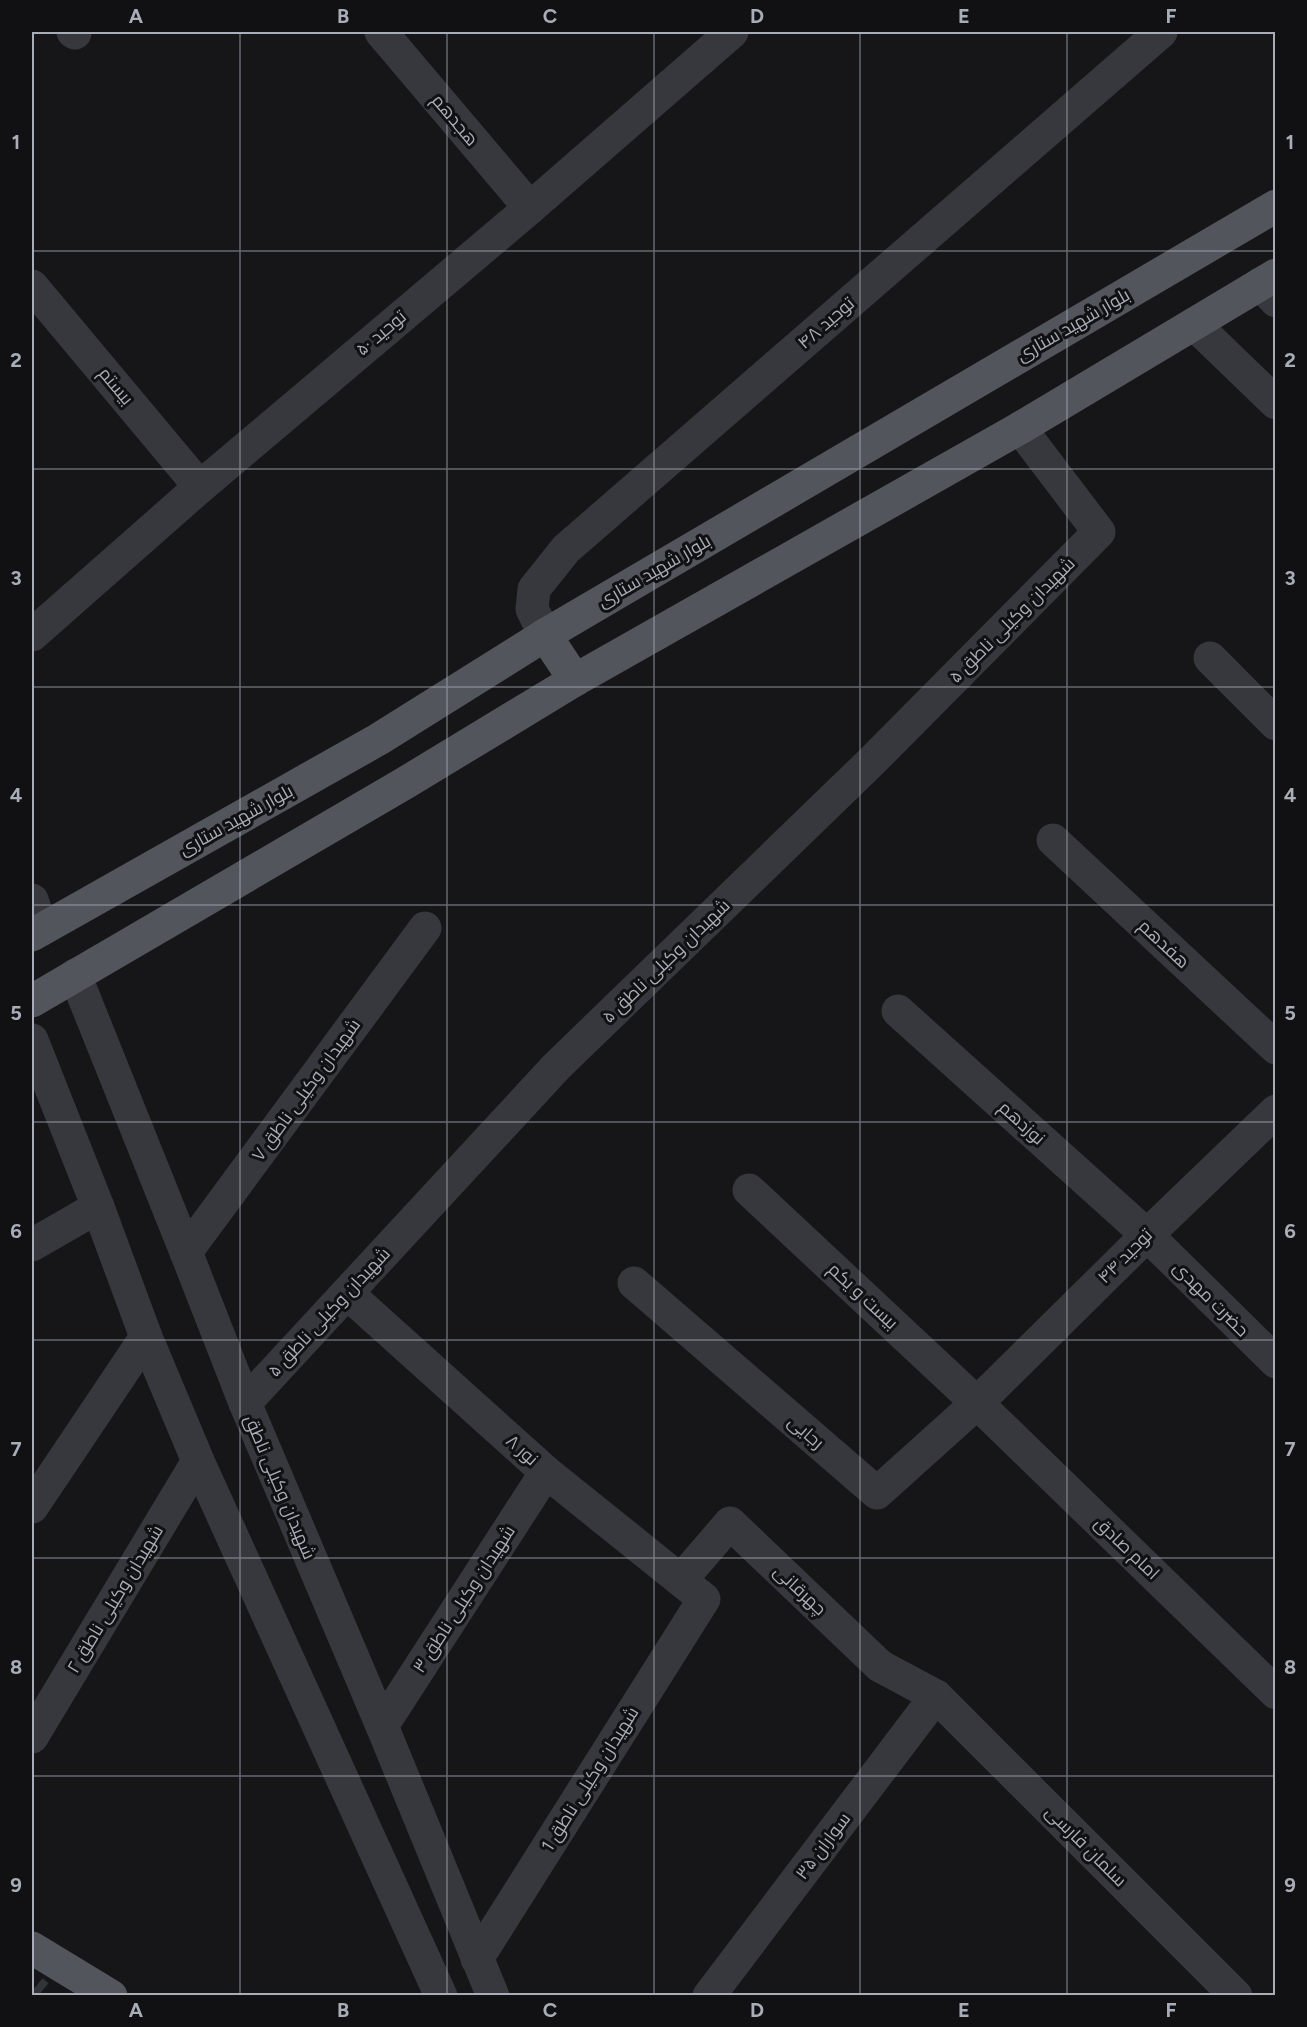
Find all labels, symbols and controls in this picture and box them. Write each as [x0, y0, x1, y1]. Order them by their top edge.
text: A [129, 4, 144, 28]
text: B [337, 4, 349, 28]
text: C [543, 4, 557, 28]
text: D [750, 4, 764, 28]
text: E [958, 4, 970, 28]
text: F [1165, 4, 1177, 28]
street label: هجدهم [426, 90, 483, 151]
text: 1 [12, 130, 20, 154]
text: 1 [1286, 130, 1294, 154]
street label: بلوار شهید ستاری [1012, 284, 1134, 366]
street label: توحید ۴۸ [793, 292, 859, 354]
street label: توحید ۵۰ [351, 306, 411, 360]
text: 2 [10, 348, 22, 372]
text: 2 [1284, 348, 1296, 372]
street label: بیستم [93, 363, 138, 410]
street label: بلوار شهید ستاری [593, 530, 715, 612]
street label: شهیدان وکیلی ناطق ۵ [944, 552, 1080, 688]
text: 3 [10, 566, 22, 590]
text: 3 [1284, 566, 1296, 590]
street label: بلوار شهید ستاری [175, 780, 297, 860]
text: 4 [10, 783, 23, 807]
text: 4 [1284, 783, 1297, 807]
street label: شهیدان وکیلی ناطق ۵ [598, 894, 735, 1028]
street label: هفدهم [1133, 915, 1194, 974]
text: 5 [10, 1001, 22, 1025]
text: 5 [1284, 1001, 1296, 1025]
street label: شهیدان وکیلی ناطق ۷ [247, 1015, 366, 1166]
street label: نوزدهم [994, 1096, 1050, 1150]
text: 6 [10, 1219, 22, 1243]
text: 6 [1284, 1219, 1296, 1243]
street label: توحید ۴۴ [1093, 1224, 1157, 1288]
street label: شهیدان وکیلی ناطق ۵ [263, 1243, 395, 1382]
street label: حضرت مهدی [1169, 1257, 1253, 1341]
street label: بیست و یکم [823, 1258, 902, 1335]
street label: رجایی [783, 1410, 829, 1454]
street label: شهیدان وکیلی ناطق [239, 1411, 320, 1563]
street label: نور ۸ [501, 1430, 543, 1470]
text: 7 [10, 1437, 22, 1461]
text: 7 [1284, 1437, 1296, 1461]
street label: امام صادق [1089, 1512, 1164, 1585]
street label: شهیدان وکیلی ناطق ٢ [62, 1521, 169, 1678]
street label: شهیدان وکیلی ناطق ۳ [408, 1521, 521, 1677]
street label: چهرقانی [768, 1560, 831, 1621]
text: 8 [10, 1655, 22, 1679]
text: 8 [1284, 1655, 1296, 1679]
street label: شهیدان وکیلی ناطق 1 [537, 1702, 644, 1856]
street label: سلمان فارسی [1041, 1801, 1131, 1891]
street label: سواران ۳۵ [791, 1808, 855, 1884]
text: 9 [10, 1873, 22, 1897]
text: 9 [1284, 1873, 1296, 1897]
text: A [129, 1998, 144, 2022]
text: B [337, 1998, 349, 2022]
text: C [543, 1998, 557, 2022]
text: D [750, 1998, 764, 2022]
text: E [958, 1998, 970, 2022]
text: F [1165, 1998, 1177, 2022]

